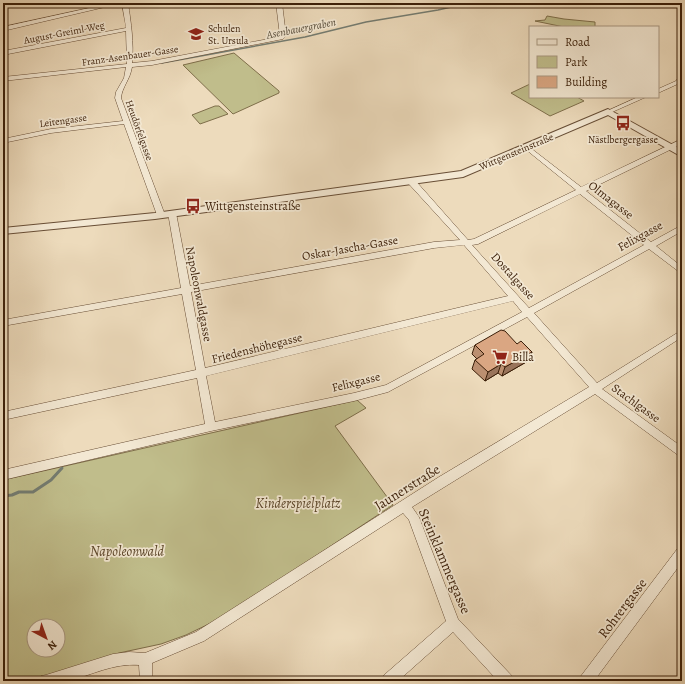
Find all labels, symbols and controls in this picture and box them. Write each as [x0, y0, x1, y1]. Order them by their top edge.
water label: Asenbauergraben [264, 14, 338, 43]
street label: August-Greiml-Weg [22, 18, 105, 47]
place label: Schulen St. Ursula [208, 22, 249, 47]
school or university icon: Schulen St. Ursula [187, 25, 205, 43]
legend [529, 26, 659, 98]
text: Road [565, 34, 591, 50]
street label: Franz-Asenbauer-Gasse [81, 42, 180, 69]
text: Park [565, 54, 588, 70]
text: Building [565, 74, 607, 90]
street label: Heudörfelgasse [123, 98, 157, 163]
street label: Leitengasse [39, 111, 88, 130]
bus stop icon: Nästlbergergasse [614, 114, 632, 132]
street label: Wittgensteinstraße [476, 130, 556, 173]
place label: Nästlbergergasse [588, 133, 659, 146]
street label: Olmagasse [585, 177, 637, 223]
bus stop icon: Wittgensteinstraße [184, 197, 202, 215]
place label: Wittgensteinstraße [204, 198, 300, 214]
street label: Felixgasse [615, 217, 665, 255]
street label: Oskar-Jascha-Gasse [301, 232, 399, 264]
street label: Napoleonwaldgasse [182, 245, 216, 343]
street label: Dostalgasse [488, 249, 538, 303]
street label: Friedenshöhegasse [210, 329, 304, 367]
supermarket icon: Billa [491, 348, 509, 366]
place label: Billa [512, 349, 534, 365]
street label: Felixgasse [330, 368, 382, 396]
street label: Stachlgasse [608, 380, 664, 426]
street label: Jaunerstraße [371, 460, 444, 515]
park label: Kinderspielplatz [256, 494, 341, 513]
street label: Steinklammergasse [414, 506, 475, 617]
park label: Napoleonwald [90, 542, 165, 561]
street label: Rohrergasse [594, 575, 651, 642]
north arrow [26, 618, 66, 658]
text: N [44, 637, 60, 653]

